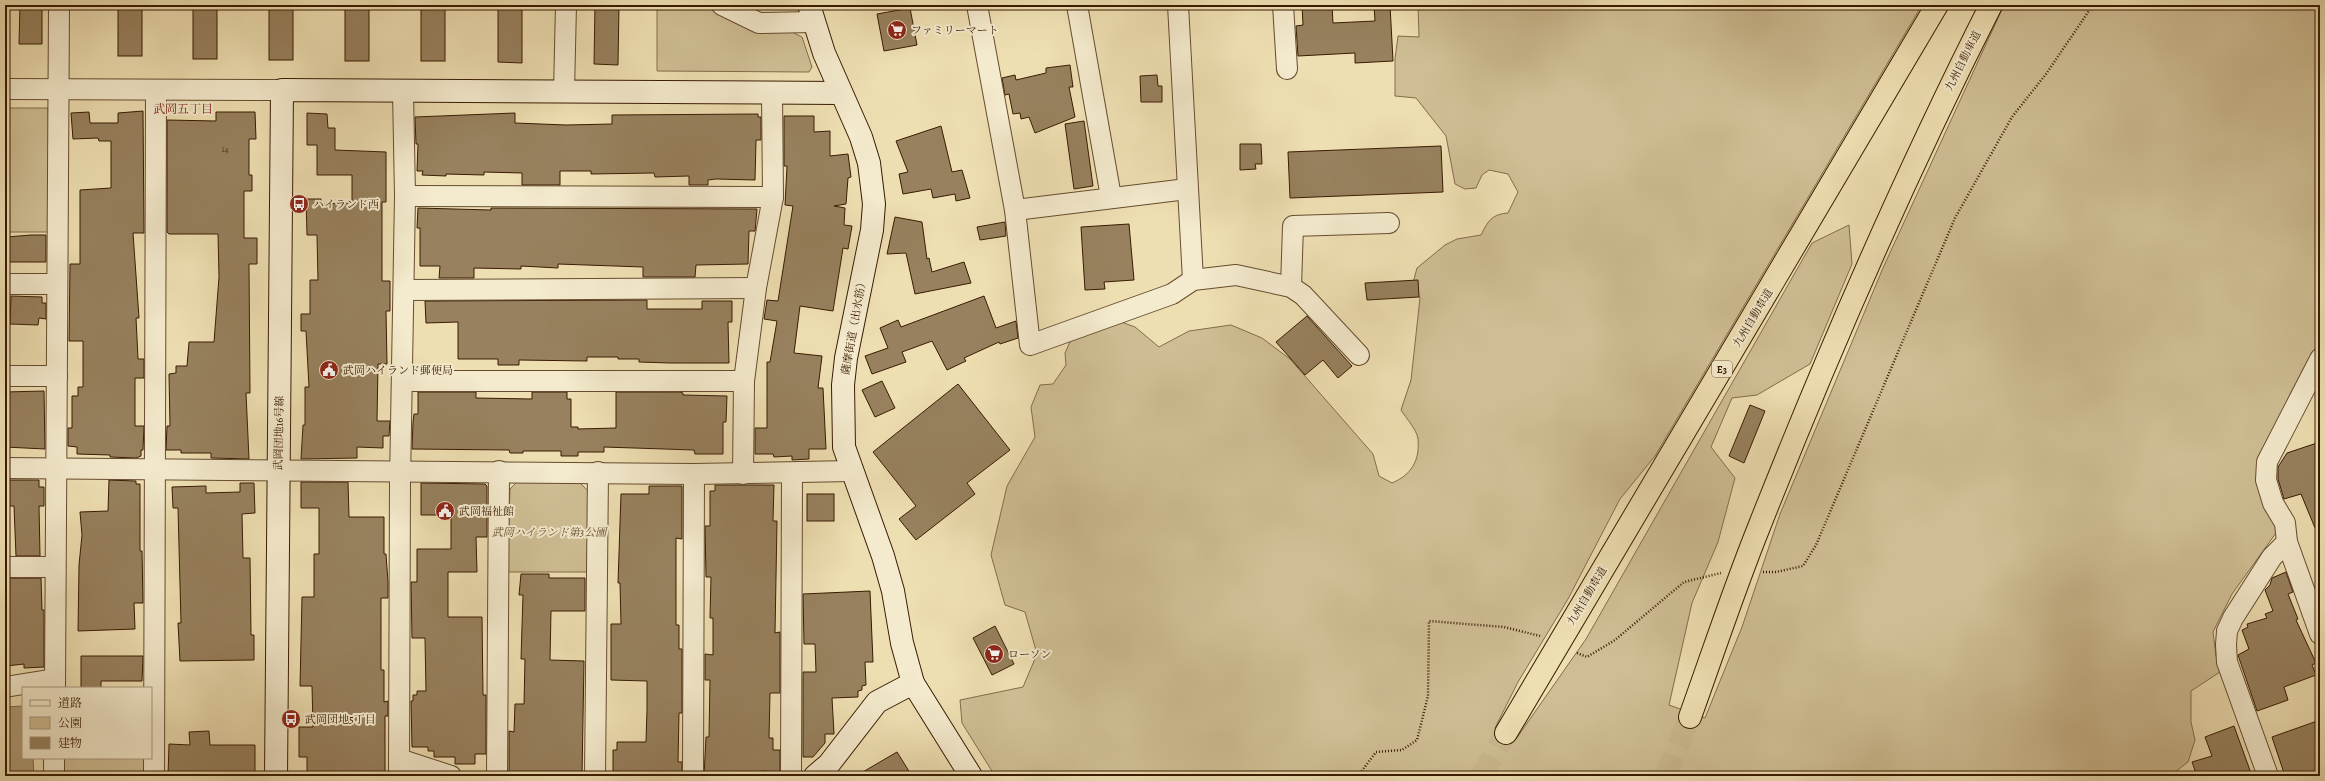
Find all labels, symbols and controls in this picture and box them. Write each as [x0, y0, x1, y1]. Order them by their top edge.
supermarket icon: ファミリーマート [886, 19, 908, 41]
place label: ファミリーマート [911, 23, 999, 38]
street label: 九州自動車道 [1941, 28, 1985, 94]
district label: 武岡五丁目 [153, 101, 213, 117]
house number: 14 [221, 143, 229, 155]
bus stop icon: ハイランド西 [288, 193, 310, 215]
place label: ハイランド西 [313, 197, 379, 212]
street label: 薩摩街道（出水筋） [838, 276, 870, 376]
street label: 九州自動車道 [1730, 286, 1776, 350]
public building icon: 武岡ハイランド郵便局 [318, 359, 340, 381]
road number: E3 [1712, 361, 1732, 377]
place label: 武岡ハイランド郵便局 [343, 363, 453, 378]
street label: 武岡団地16号線 [271, 395, 287, 471]
public building icon: 武岡福祉館 [434, 500, 456, 522]
place label: 武岡福祉館 [459, 504, 514, 519]
park label: 武岡ハイランド第3公園 [492, 525, 608, 540]
street label: 九州自動車道 [1564, 564, 1610, 628]
supermarket icon: ローソン [983, 643, 1005, 665]
place label: ローソン [1008, 647, 1052, 662]
legend [22, 687, 152, 759]
text: 道路 [58, 695, 82, 711]
bus stop icon: 武岡団地5丁目 [280, 708, 302, 730]
place label: 武岡団地5丁目 [305, 712, 376, 727]
text: 公園 [58, 715, 82, 731]
text: 建物 [58, 735, 82, 751]

